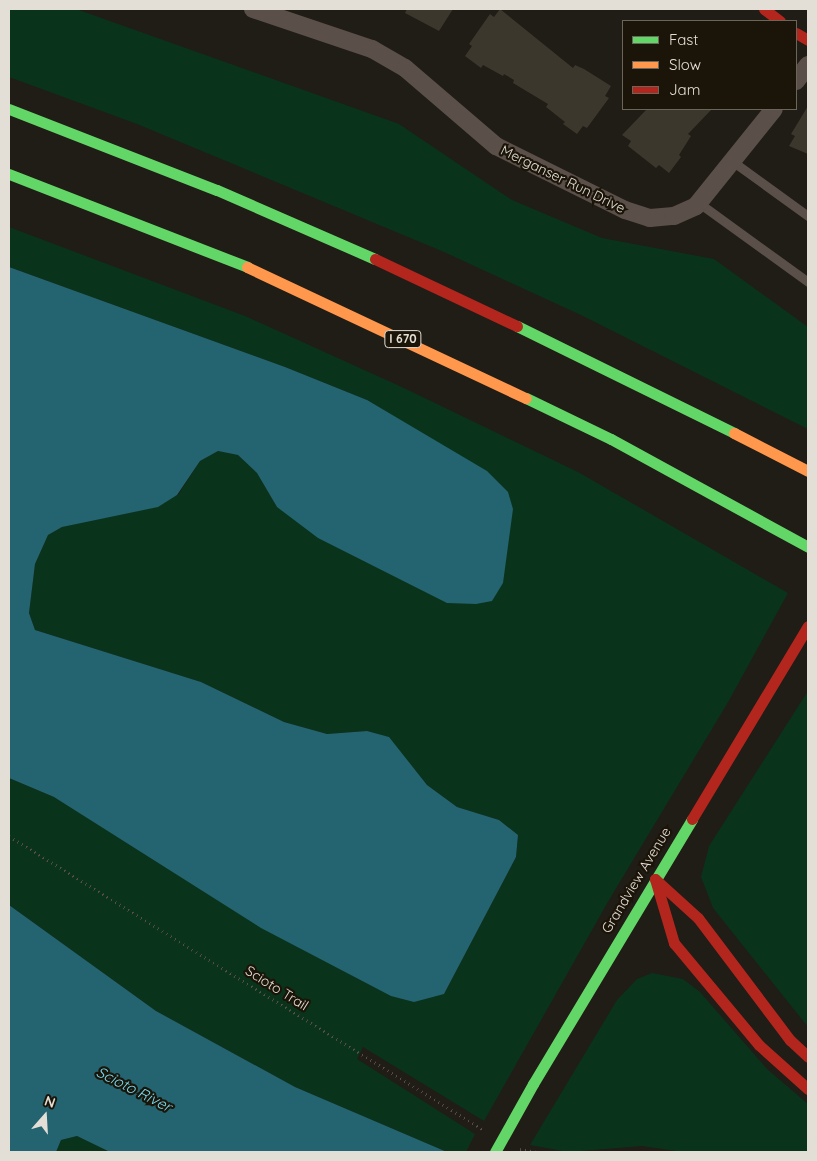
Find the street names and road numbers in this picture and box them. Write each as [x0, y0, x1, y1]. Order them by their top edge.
street label: Merganser Run Drive [498, 142, 628, 216]
road number: I 670 [384, 329, 422, 348]
street label: Grandview Avenue [598, 824, 674, 936]
street label: Scioto Trail [242, 962, 312, 1014]

